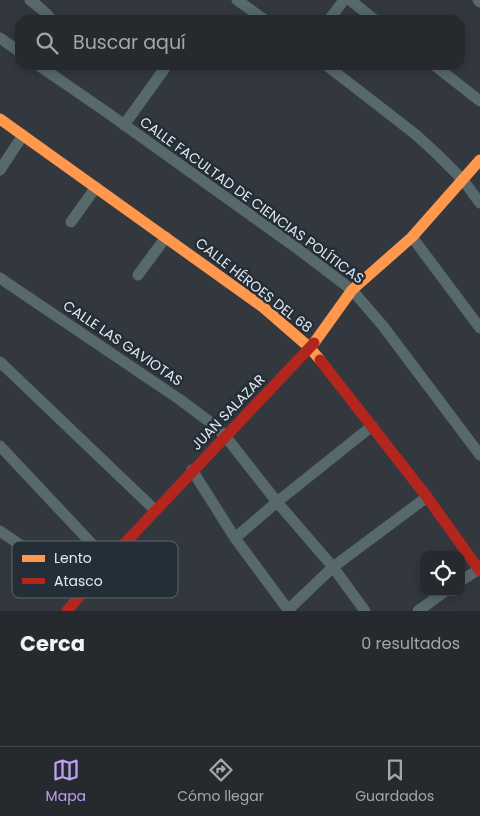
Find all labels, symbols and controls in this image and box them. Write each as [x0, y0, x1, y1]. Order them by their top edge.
search box [15, 15, 465, 70]
icon: search [33, 29, 61, 57]
text: Buscar aquí [73, 29, 186, 56]
street label: CALLE FACULTAD DE CIENCIAS POLÍTICAS [136, 112, 368, 288]
street label: CALLE HÉROES DEL 68 [191, 233, 317, 337]
street label: CALLE LAS GAVIOTAS [59, 296, 187, 390]
street label: JUAN SALAZAR [187, 370, 269, 454]
legend [12, 541, 178, 598]
text: Lento [54, 548, 92, 568]
map controls [420, 551, 465, 596]
button: locate [420, 551, 465, 596]
text: Atasco [54, 571, 103, 591]
text: Cerca [20, 629, 85, 658]
text: 0 resultados [361, 632, 460, 655]
tab: Mapa [46, 756, 86, 807]
tab: Cómo llegar [177, 756, 264, 807]
tab: Guardados [355, 756, 434, 807]

